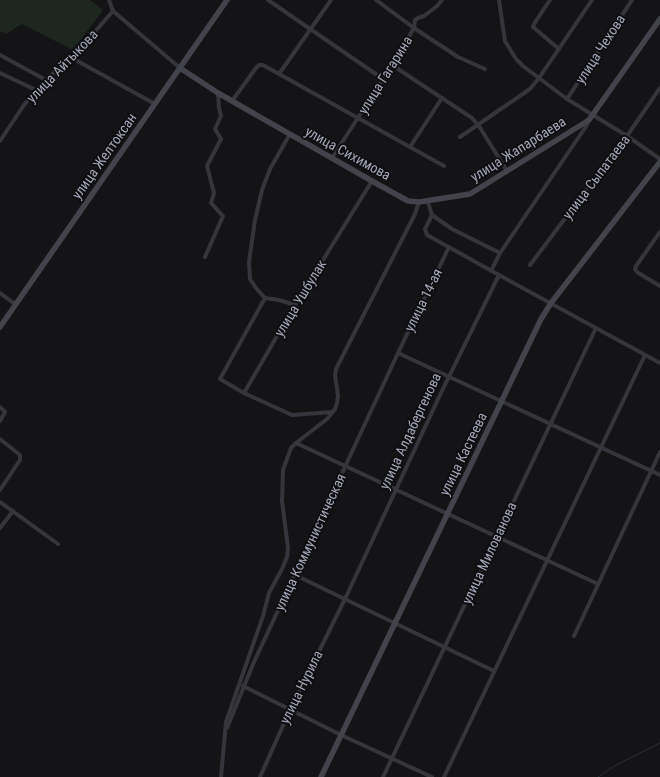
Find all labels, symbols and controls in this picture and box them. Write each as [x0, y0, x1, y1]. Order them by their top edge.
street label: улица Чехова [572, 12, 628, 86]
street label: улица Айтыкова [23, 26, 101, 106]
street label: улица Гагарина [355, 33, 415, 117]
street label: улица Желтоксан [68, 110, 140, 202]
street label: улица Жапарбаева [467, 113, 569, 185]
street label: улица Сихимова [302, 123, 394, 183]
street label: улица Сыпатаева [559, 132, 633, 222]
street label: улица Ушбулак [271, 256, 329, 339]
street label: улица 14-ая [401, 266, 445, 334]
street label: улица Алдабергенова [376, 370, 444, 492]
street label: улица Кастеева [436, 410, 490, 498]
street label: улица Коммунистическая [271, 471, 349, 613]
street label: улица Милованова [458, 499, 520, 607]
street label: улица Нурила [276, 648, 326, 726]

